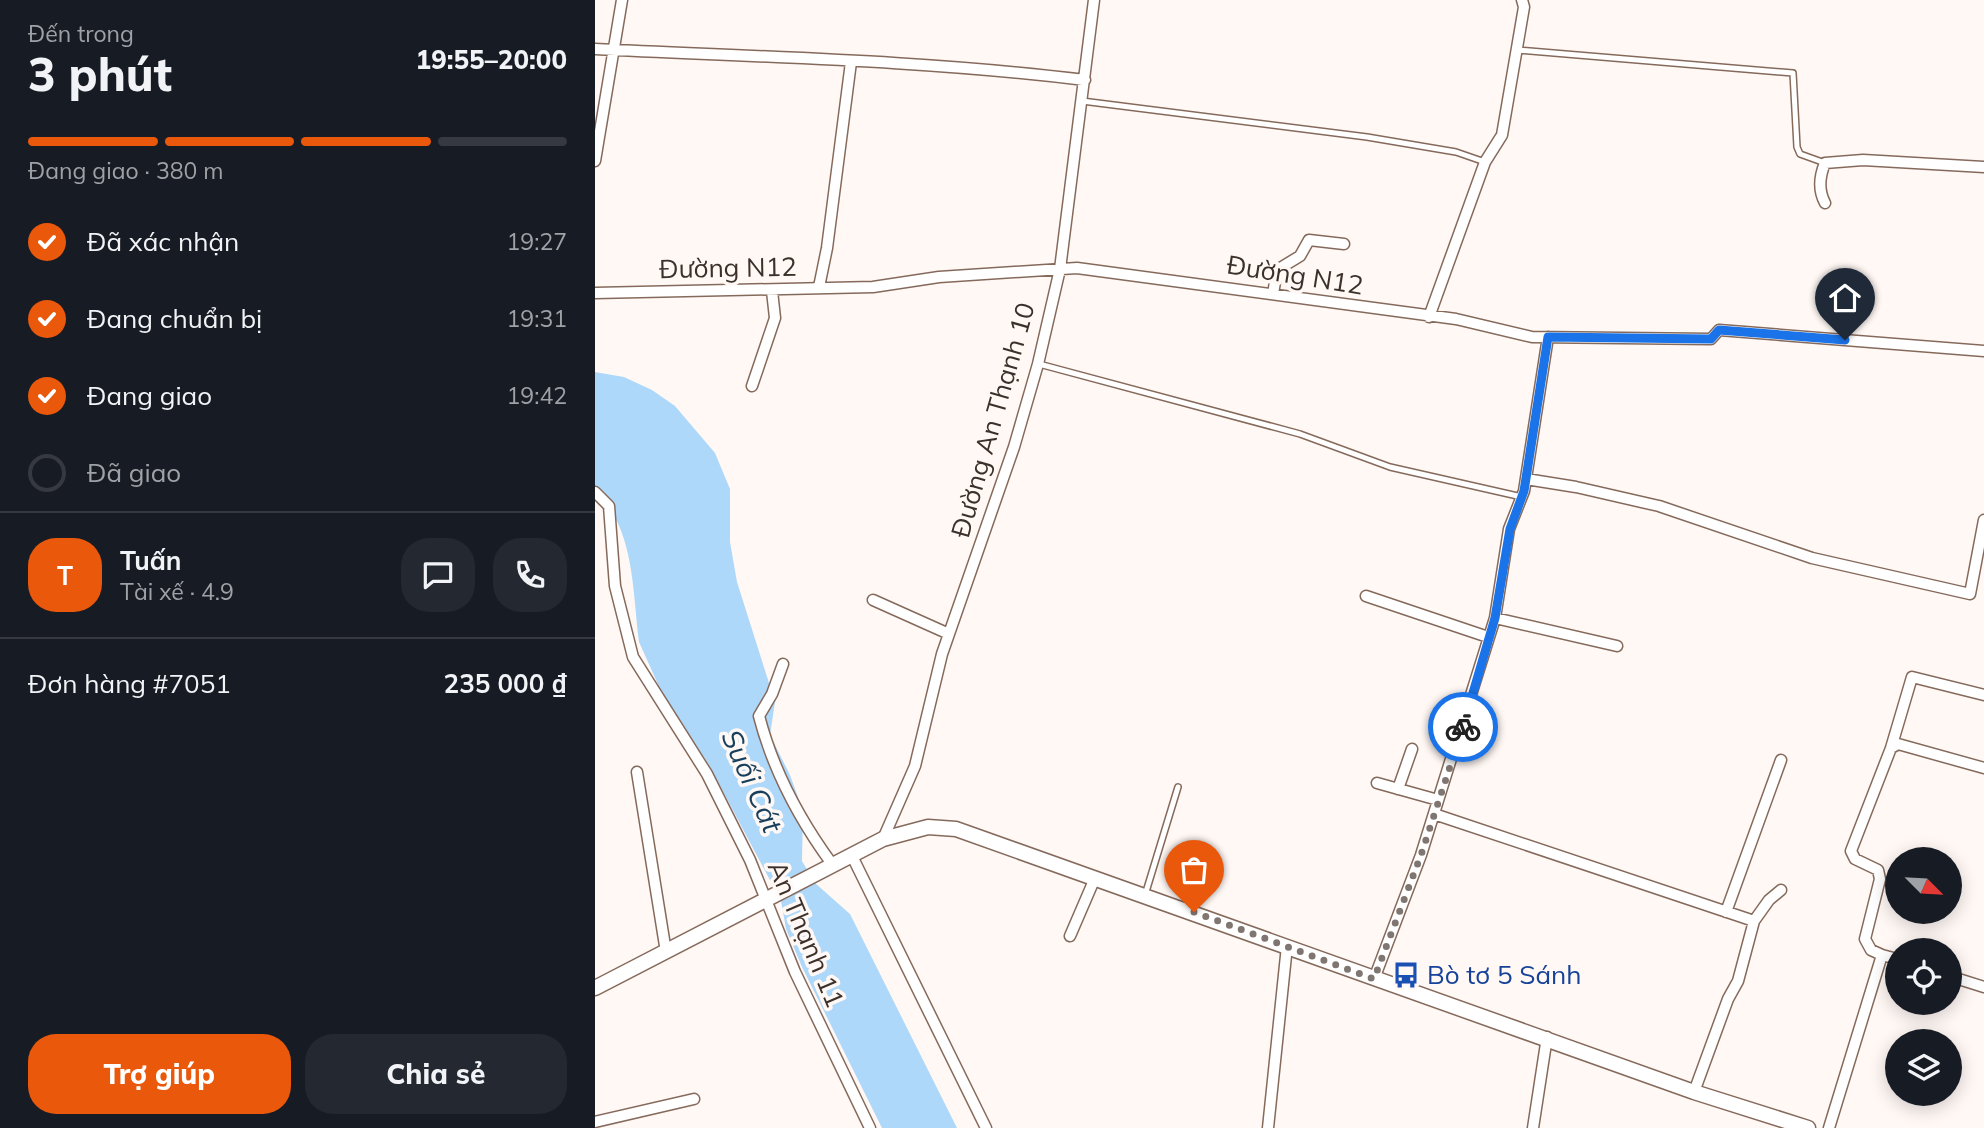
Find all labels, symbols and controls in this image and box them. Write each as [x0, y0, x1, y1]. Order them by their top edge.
text: Đến trong [28, 19, 134, 48]
text: 19:55–20:00 [416, 43, 567, 76]
text: 3 phút [28, 45, 172, 103]
text: Đang giao · 380 m [28, 156, 224, 185]
icon: check [28, 223, 66, 261]
text: Đã xác nhận [87, 225, 239, 258]
text: 19:27 [507, 227, 567, 256]
street label: Đường N12 [1225, 247, 1366, 302]
street label: Đường N12 [659, 250, 797, 285]
pin [1815, 268, 1875, 340]
icon: home [1826, 279, 1864, 317]
street label: Đường An Thạnh 10 [943, 298, 1042, 541]
icon: check [28, 300, 66, 338]
text: Đang chuẩn bị [87, 302, 262, 335]
text: 19:31 [507, 304, 567, 333]
icon: check [28, 377, 66, 415]
text: Đang giao [87, 379, 212, 412]
text: 19:42 [507, 381, 567, 410]
text: Đã giao [87, 456, 181, 489]
button: chat [401, 538, 475, 612]
button: phone [493, 538, 567, 612]
text: Tuấn [120, 544, 181, 577]
text: T [57, 559, 73, 592]
text: Tài xế · 4.9 [120, 577, 234, 606]
text: Đơn hàng #7051 [28, 667, 231, 700]
text: 235 000 ₫ [444, 667, 567, 700]
courier [1428, 692, 1498, 762]
icon: bike [1444, 708, 1482, 746]
water label: Suối Cát [714, 724, 791, 839]
pin [1164, 840, 1224, 912]
north arrow [1885, 847, 1962, 924]
map controls [1885, 847, 1962, 1106]
icon: bag [1175, 851, 1213, 889]
street label: An Thạnh 11 [761, 855, 852, 1012]
button: locate [1885, 938, 1962, 1015]
place label: Bò tơ 5 Sánh [1427, 958, 1582, 991]
bus stop icon: Bò tơ 5 Sánh [1391, 960, 1421, 990]
button: layers [1885, 1029, 1962, 1106]
button: Trợ giúp [28, 1034, 291, 1114]
button: Chia sẻ [305, 1034, 567, 1114]

